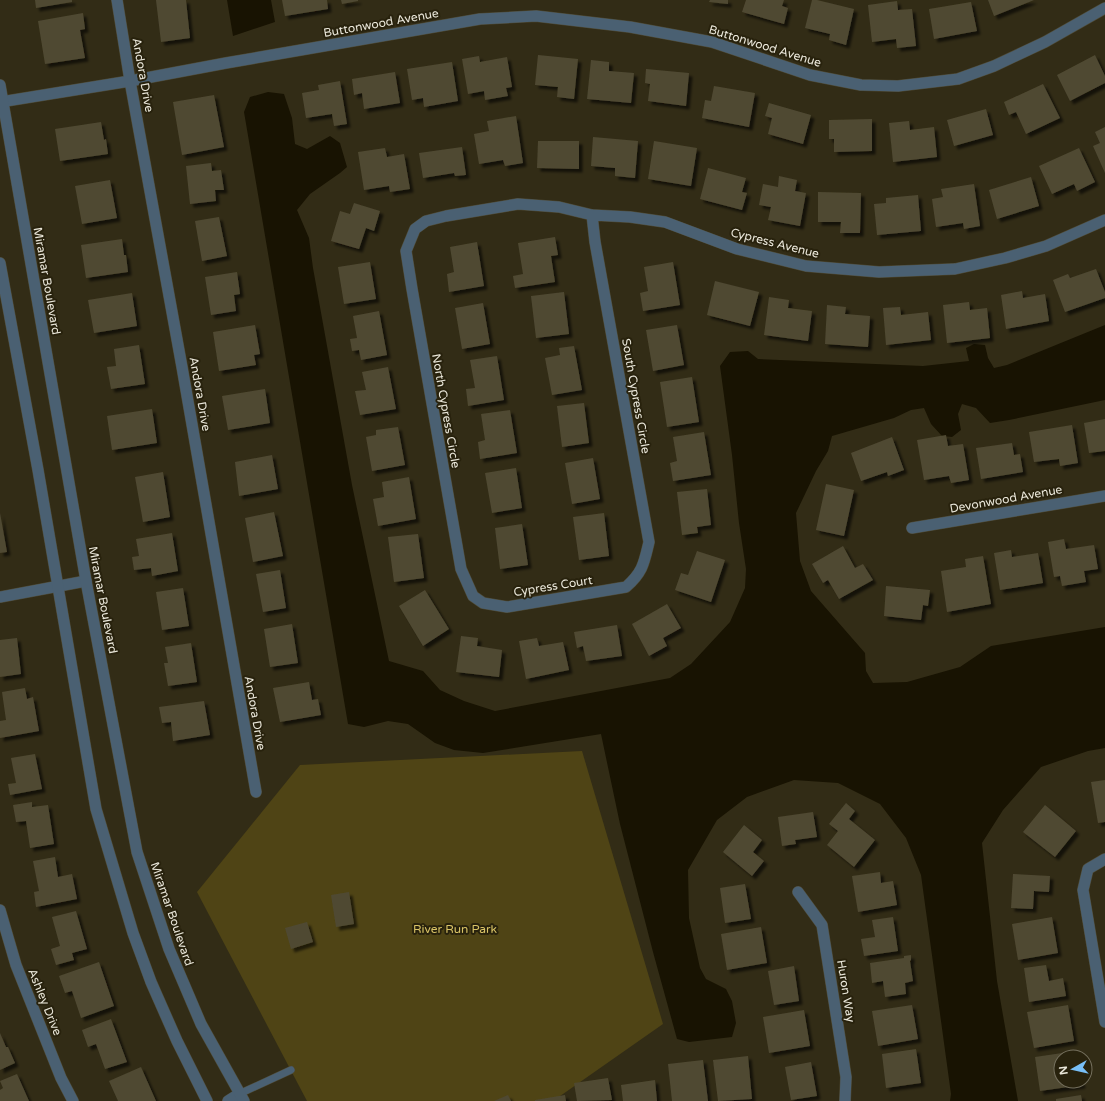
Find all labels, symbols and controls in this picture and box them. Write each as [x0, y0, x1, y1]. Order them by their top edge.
street label: Buttonwood Avenue [322, 6, 440, 40]
street label: Buttonwood Avenue [707, 22, 823, 70]
street label: Andora Drive [130, 37, 156, 113]
street label: Cypress Avenue [729, 225, 821, 261]
street label: Miramar Boulevard [31, 226, 63, 336]
street label: South Cypress Circle [619, 337, 653, 455]
street label: North Cypress Circle [429, 353, 463, 469]
street label: Andora Drive [187, 356, 213, 432]
street label: Devonwood Avenue [949, 482, 1064, 516]
street label: Miramar Boulevard [86, 545, 120, 655]
street label: Cypress Court [513, 573, 594, 599]
street label: Andora Drive [242, 675, 268, 751]
street label: Miramar Boulevard [148, 860, 196, 968]
park label: River Run Park [413, 922, 498, 936]
street label: Huron Way [834, 959, 858, 1024]
street label: Ashley Drive [25, 967, 65, 1038]
north arrow [1053, 1049, 1093, 1089]
text: N [1057, 1065, 1071, 1076]

